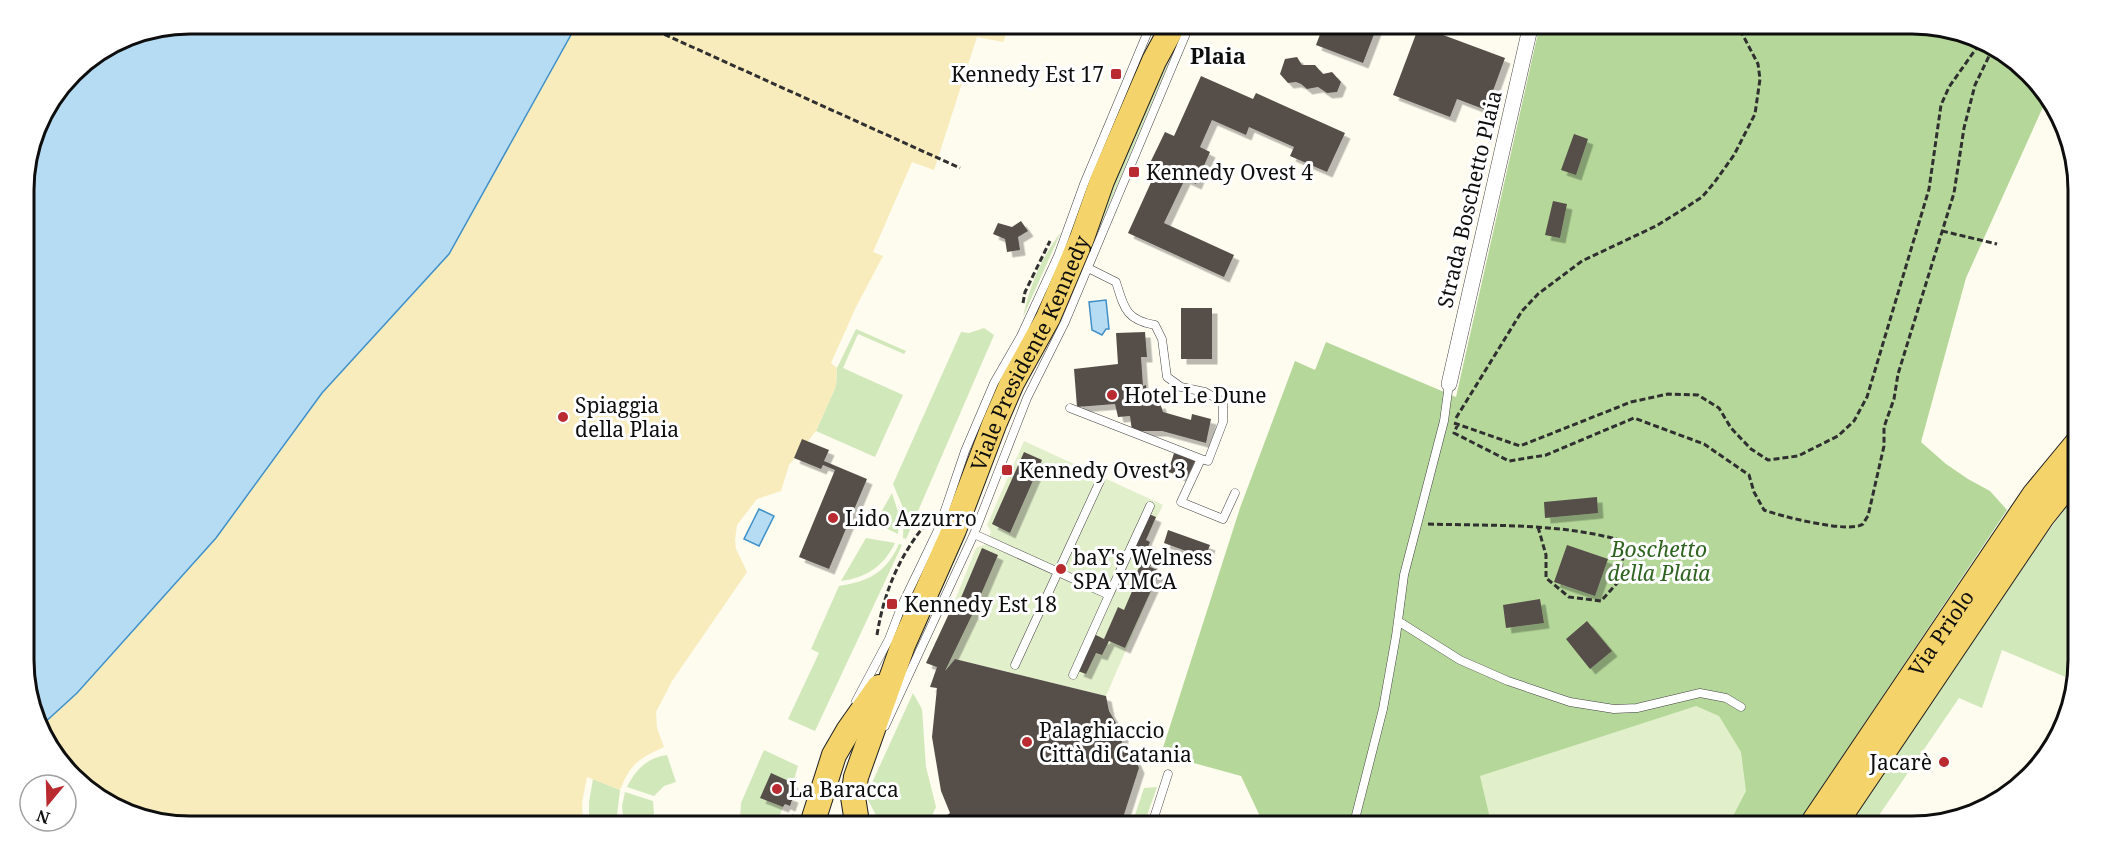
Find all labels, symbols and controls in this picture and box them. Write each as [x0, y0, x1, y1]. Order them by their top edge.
district label: Plaia [1190, 40, 1246, 70]
place label: Kennedy Est 17 [951, 60, 1104, 88]
marker: Kennedy Est 17 [1109, 67, 1123, 81]
street label: Strada Boschetto Plaia [1430, 87, 1508, 311]
place label: Kennedy Ovest 4 [1146, 158, 1313, 186]
marker: Kennedy Ovest 4 [1127, 165, 1141, 179]
street label: Viale Presidente Kennedy [964, 231, 1096, 475]
place label: Hotel Le Dune [1124, 381, 1267, 409]
marker: Hotel Le Dune [1105, 388, 1119, 402]
place label: Spiaggia della Plaia [575, 391, 679, 443]
marker: Spiaggia della Plaia [556, 410, 570, 424]
place label: Kennedy Ovest 3 [1019, 456, 1186, 484]
marker: Kennedy Ovest 3 [1000, 463, 1014, 477]
place label: Lido Azzurro [845, 504, 977, 532]
marker: Lido Azzurro [826, 511, 840, 525]
park label: Boschetto della Plaia [1607, 535, 1711, 587]
place label: baY's Welness SPA YMCA [1073, 543, 1213, 595]
marker: baY's Welness SPA YMCA [1054, 562, 1068, 576]
street label: Via Priolo [1902, 584, 1980, 682]
place label: Kennedy Est 18 [904, 590, 1057, 618]
marker: Kennedy Est 18 [885, 597, 899, 611]
place label: Palaghiaccio Città di Catania [1039, 716, 1192, 768]
marker: Palaghiaccio Città di Catania [1020, 735, 1034, 749]
place label: Jacarè [1868, 748, 1932, 776]
marker: Jacarè [1937, 755, 1951, 769]
north arrow [18, 773, 78, 833]
place label: La Baracca [789, 775, 899, 803]
marker: La Baracca [770, 782, 784, 796]
text: N [33, 805, 53, 830]

